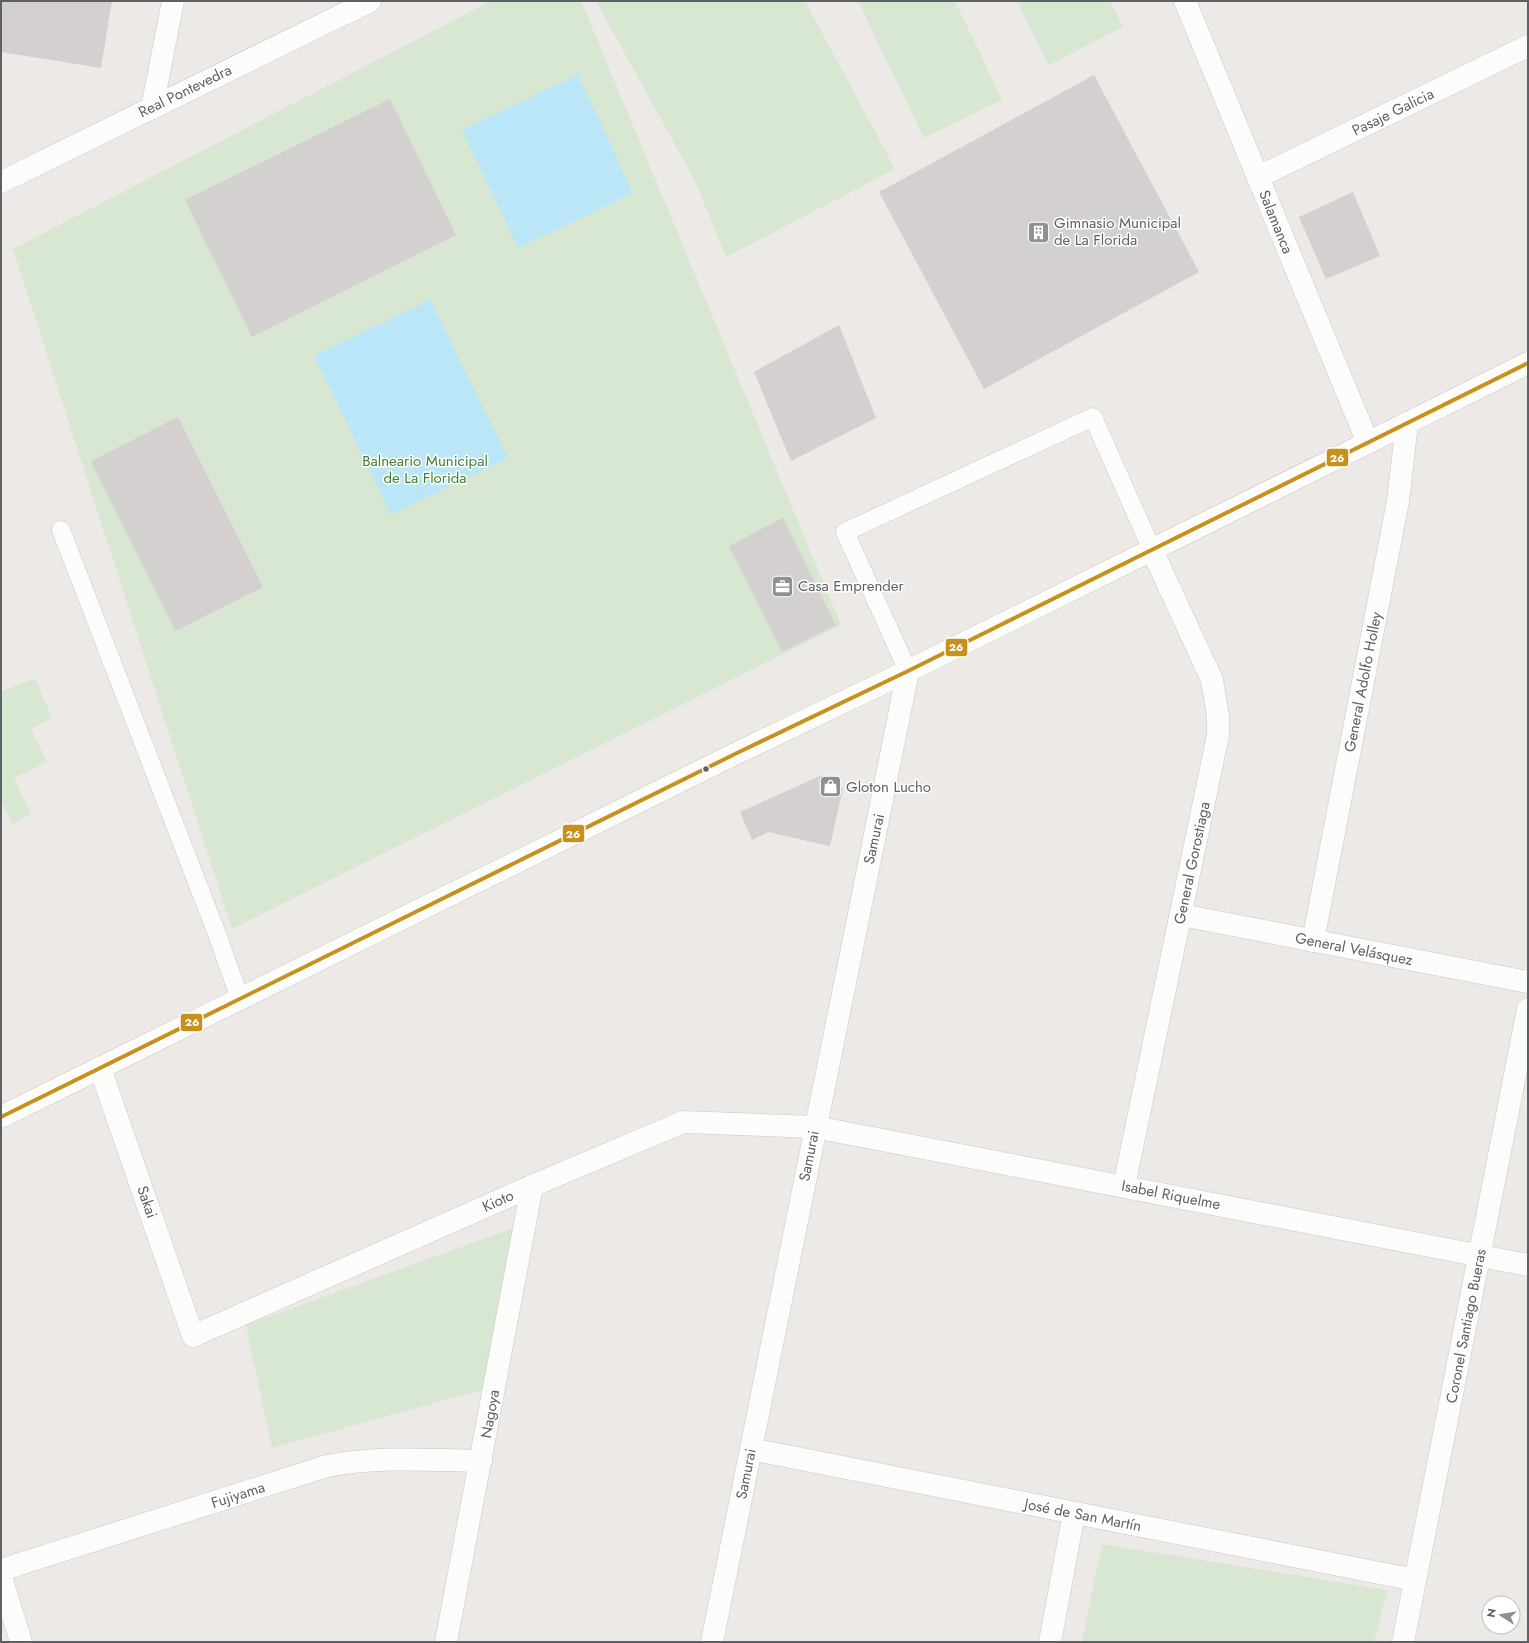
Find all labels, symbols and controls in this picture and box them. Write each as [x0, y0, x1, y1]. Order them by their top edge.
street label: Real Pontevedra [135, 59, 235, 123]
street label: Pasaje Galicia [1348, 83, 1438, 141]
street label: Salamanca [1253, 187, 1299, 257]
place label: Gimnasio Municipal de La Florida [1054, 212, 1181, 251]
building icon: Gimnasio Municipal de La Florida [1026, 219, 1052, 245]
line badge: 26 [1326, 448, 1349, 467]
park label: Balneario Municipal de La Florida [362, 450, 488, 489]
text: 26 [1330, 450, 1344, 466]
office icon: Casa Emprender [770, 573, 796, 599]
place label: Casa Emprender [798, 575, 905, 597]
street label: General Adolfo Holley [1339, 610, 1387, 754]
line badge: 26 [945, 638, 968, 657]
text: 26 [949, 639, 963, 655]
unlabelled marker [701, 764, 711, 774]
shop icon: Gloton Lucho [818, 774, 844, 800]
place label: Gloton Lucho [846, 776, 931, 798]
street label: General Gorostiaga [1168, 800, 1216, 926]
street label: Samurai [858, 812, 890, 866]
line badge: 26 [562, 824, 585, 843]
text: 26 [566, 826, 580, 842]
street label: General Velásquez [1293, 927, 1415, 971]
line badge: 26 [180, 1013, 203, 1032]
text: 26 [185, 1014, 199, 1030]
street label: Samurai [793, 1129, 825, 1183]
street label: Isabel Riquelme [1120, 1175, 1223, 1215]
street label: Sakai [131, 1183, 163, 1221]
street label: Kioto [479, 1184, 517, 1218]
street label: Coronel Santiago Bueras [1440, 1247, 1492, 1405]
street label: Nagoya [475, 1388, 505, 1440]
street label: Samurai [730, 1447, 762, 1501]
street label: Fujiyama [208, 1476, 268, 1514]
street label: José de San Martín [1021, 1493, 1143, 1537]
north arrow [1481, 1595, 1521, 1635]
text: N [1482, 1607, 1500, 1619]

